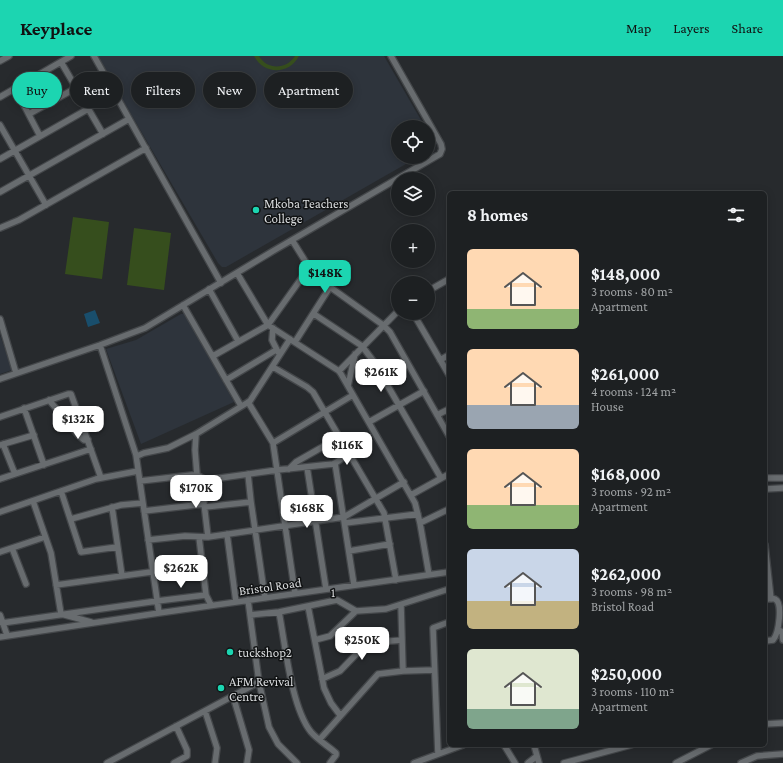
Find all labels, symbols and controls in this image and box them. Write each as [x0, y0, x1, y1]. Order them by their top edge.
text: Keyplace [20, 18, 92, 39]
text: Map [626, 20, 651, 36]
text: Layers [673, 20, 710, 36]
text: Share [732, 20, 763, 36]
chip: Buy [12, 72, 62, 108]
chip: Rent [70, 72, 123, 108]
chip: Filters [131, 72, 195, 108]
chip: New [203, 72, 256, 108]
chip: Apartment [264, 72, 353, 108]
map controls [391, 120, 435, 320]
button: locate [391, 120, 435, 164]
button: layers [391, 172, 435, 216]
place label: Mkoba Teachers College [264, 196, 348, 226]
icon: filters [725, 204, 747, 226]
marker: Mkoba Teachers College [251, 205, 261, 215]
text: 8 homes [467, 206, 528, 225]
button: + [391, 224, 435, 268]
pin: $148K [297, 260, 353, 294]
text: $148K [308, 265, 342, 280]
icon: home [499, 265, 547, 313]
text: $148,000 [591, 265, 660, 284]
button: − [391, 276, 435, 320]
text: 3 rooms · 80 m² [591, 284, 673, 299]
text: Apartment [591, 299, 648, 314]
pin: $261K [353, 359, 409, 393]
text: $261K [364, 364, 398, 379]
icon: home [499, 365, 547, 413]
text: $261,000 [591, 365, 659, 384]
text: 4 rooms · 124 m² [591, 384, 676, 399]
text: House [591, 399, 624, 414]
pin: $132K [50, 406, 106, 440]
text: $132K [62, 411, 94, 426]
pin: $116K [319, 432, 375, 466]
text: $116K [331, 437, 363, 452]
icon: home [499, 465, 547, 513]
text: $168,000 [591, 465, 661, 484]
pin: $170K [168, 475, 224, 509]
text: $170K [179, 480, 213, 495]
text: 3 rooms · 92 m² [591, 484, 671, 499]
pin: $168K [279, 495, 335, 529]
text: Apartment [591, 499, 648, 514]
text: $168K [290, 500, 324, 515]
pin: $262K [153, 555, 209, 589]
text: $262K [164, 560, 198, 575]
icon: home [499, 565, 547, 613]
text: $262,000 [591, 565, 661, 584]
street label: Bristol Road [238, 575, 303, 598]
text: 3 rooms · 98 m² [591, 584, 672, 599]
street label: 1 [331, 585, 335, 600]
text: Bristol Road [591, 599, 654, 614]
pin: $250K [334, 627, 390, 661]
text: $250K [344, 632, 380, 647]
place label: tuckshop2 [238, 645, 292, 660]
marker: tuckshop2 [225, 647, 235, 657]
icon: home [499, 665, 547, 713]
text: $250,000 [591, 665, 662, 684]
place label: AFM Revival Centre [229, 674, 294, 704]
marker: AFM Revival Centre [216, 683, 226, 693]
text: 3 rooms · 110 m² [591, 684, 674, 699]
text: Apartment [591, 699, 648, 714]

